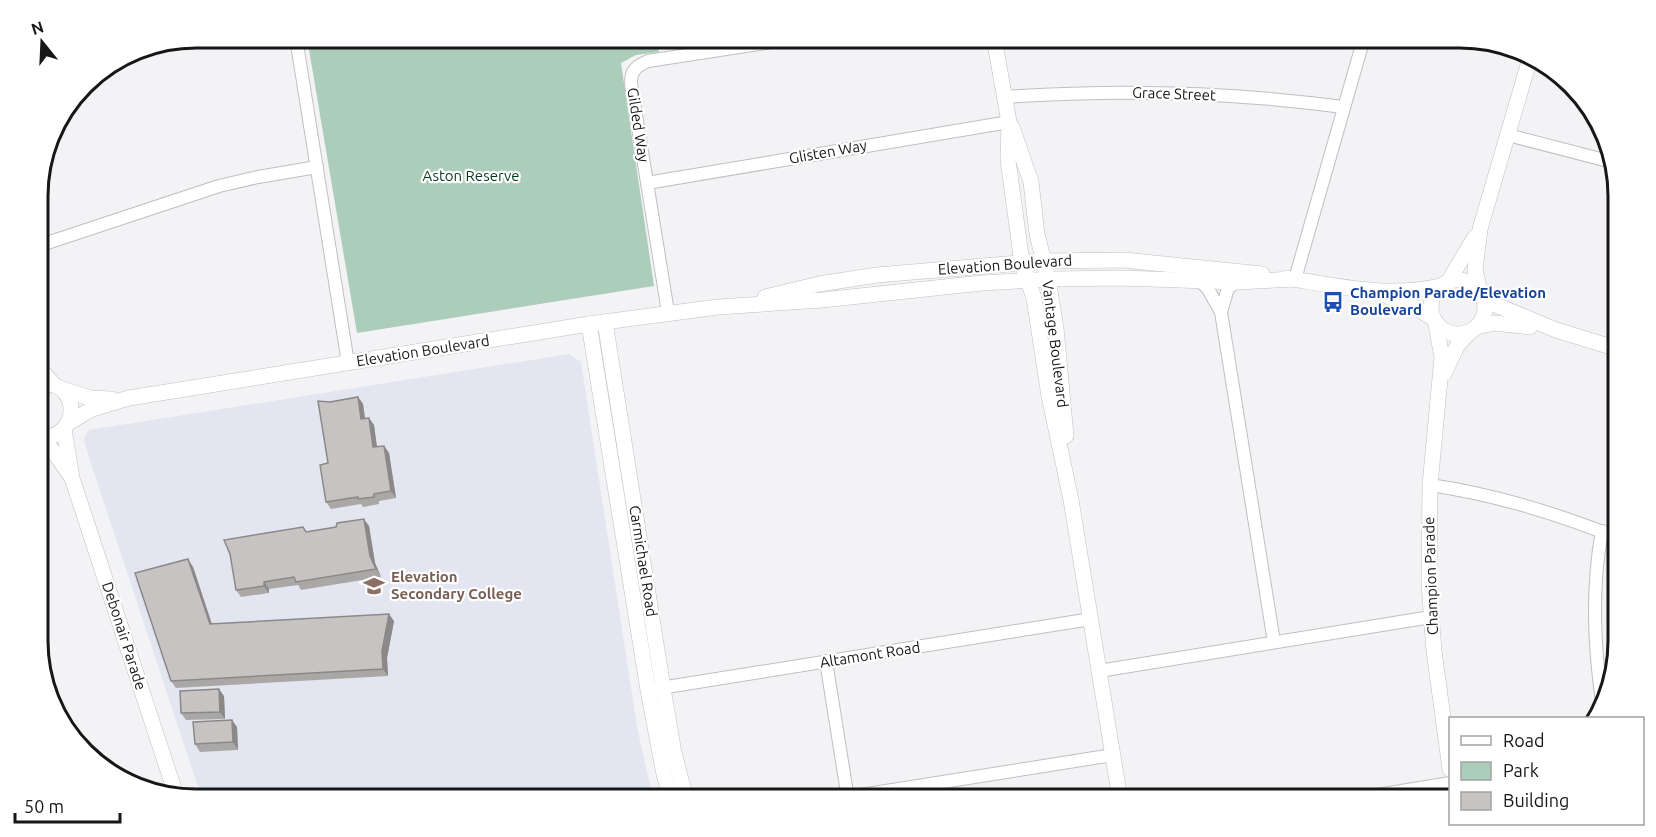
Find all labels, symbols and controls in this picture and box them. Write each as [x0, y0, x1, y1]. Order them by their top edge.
north arrow [12, 12, 72, 72]
text: N [29, 17, 46, 38]
street label: Grace Street [1132, 84, 1216, 103]
street label: Gilded Way [624, 86, 653, 163]
street label: Glisten Way [788, 136, 868, 167]
park label: Aston Reserve [422, 167, 520, 184]
street label: Elevation Boulevard [937, 251, 1073, 278]
street label: Vantage Boulevard [1039, 279, 1072, 408]
place label: Champion Parade/Elevation Boulevard [1350, 284, 1546, 318]
bus stop icon: Champion Parade/Elevation Boulevard [1321, 290, 1345, 314]
street label: Elevation Boulevard [355, 332, 491, 369]
street label: Carmichael Road [626, 504, 661, 618]
street label: Champion Parade [1420, 516, 1441, 636]
place label: Elevation Secondary College [391, 568, 522, 602]
school or university icon: Elevation Secondary College [362, 574, 386, 598]
street label: Debonair Parade [99, 580, 150, 692]
street label: Altamont Road [818, 638, 921, 671]
legend [1449, 717, 1644, 825]
text: Road [1503, 730, 1545, 750]
text: Park [1503, 760, 1539, 780]
scale bar [15, 786, 120, 824]
text: Building [1503, 790, 1569, 810]
text: 50 m [24, 796, 64, 816]

